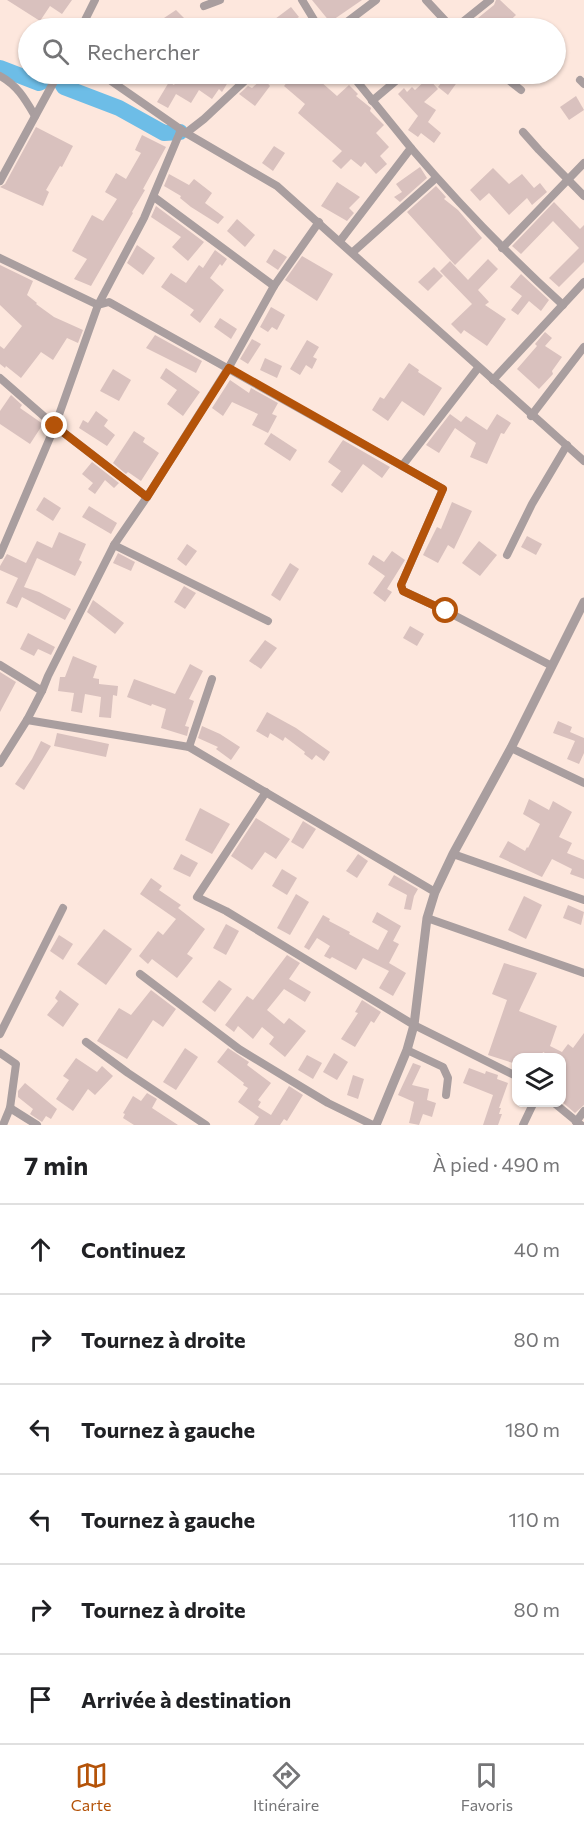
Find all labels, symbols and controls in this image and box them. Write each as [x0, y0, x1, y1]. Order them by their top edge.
search box [18, 18, 566, 84]
icon: search [39, 35, 72, 68]
text: Rechercher [87, 38, 200, 65]
route end [41, 412, 67, 438]
route start [432, 597, 458, 623]
map controls [512, 1053, 566, 1107]
button: layers [512, 1053, 566, 1107]
text: 7 min [24, 1149, 88, 1180]
text: À pied · 490 m [432, 1152, 560, 1176]
icon: ahead [24, 1233, 57, 1266]
text: Continuez [81, 1236, 186, 1263]
text: 40 m [514, 1237, 560, 1261]
icon: right [24, 1323, 57, 1356]
text: Tournez à droite [81, 1326, 246, 1353]
text: 80 m [514, 1327, 560, 1351]
icon: left [24, 1413, 57, 1446]
text: Tournez à gauche [81, 1416, 255, 1443]
text: 180 m [505, 1417, 560, 1441]
icon: left [24, 1503, 57, 1536]
text: Tournez à gauche [81, 1506, 255, 1533]
text: 110 m [509, 1507, 560, 1531]
icon: right [24, 1593, 57, 1626]
text: Tournez à droite [81, 1596, 246, 1623]
text: 80 m [514, 1597, 560, 1621]
icon: arrive [24, 1683, 57, 1716]
text: Arrivée à destination [81, 1686, 291, 1713]
tab: Carte [71, 1759, 111, 1814]
tab: Itinéraire [253, 1759, 319, 1814]
tab: Favoris [461, 1759, 513, 1814]

